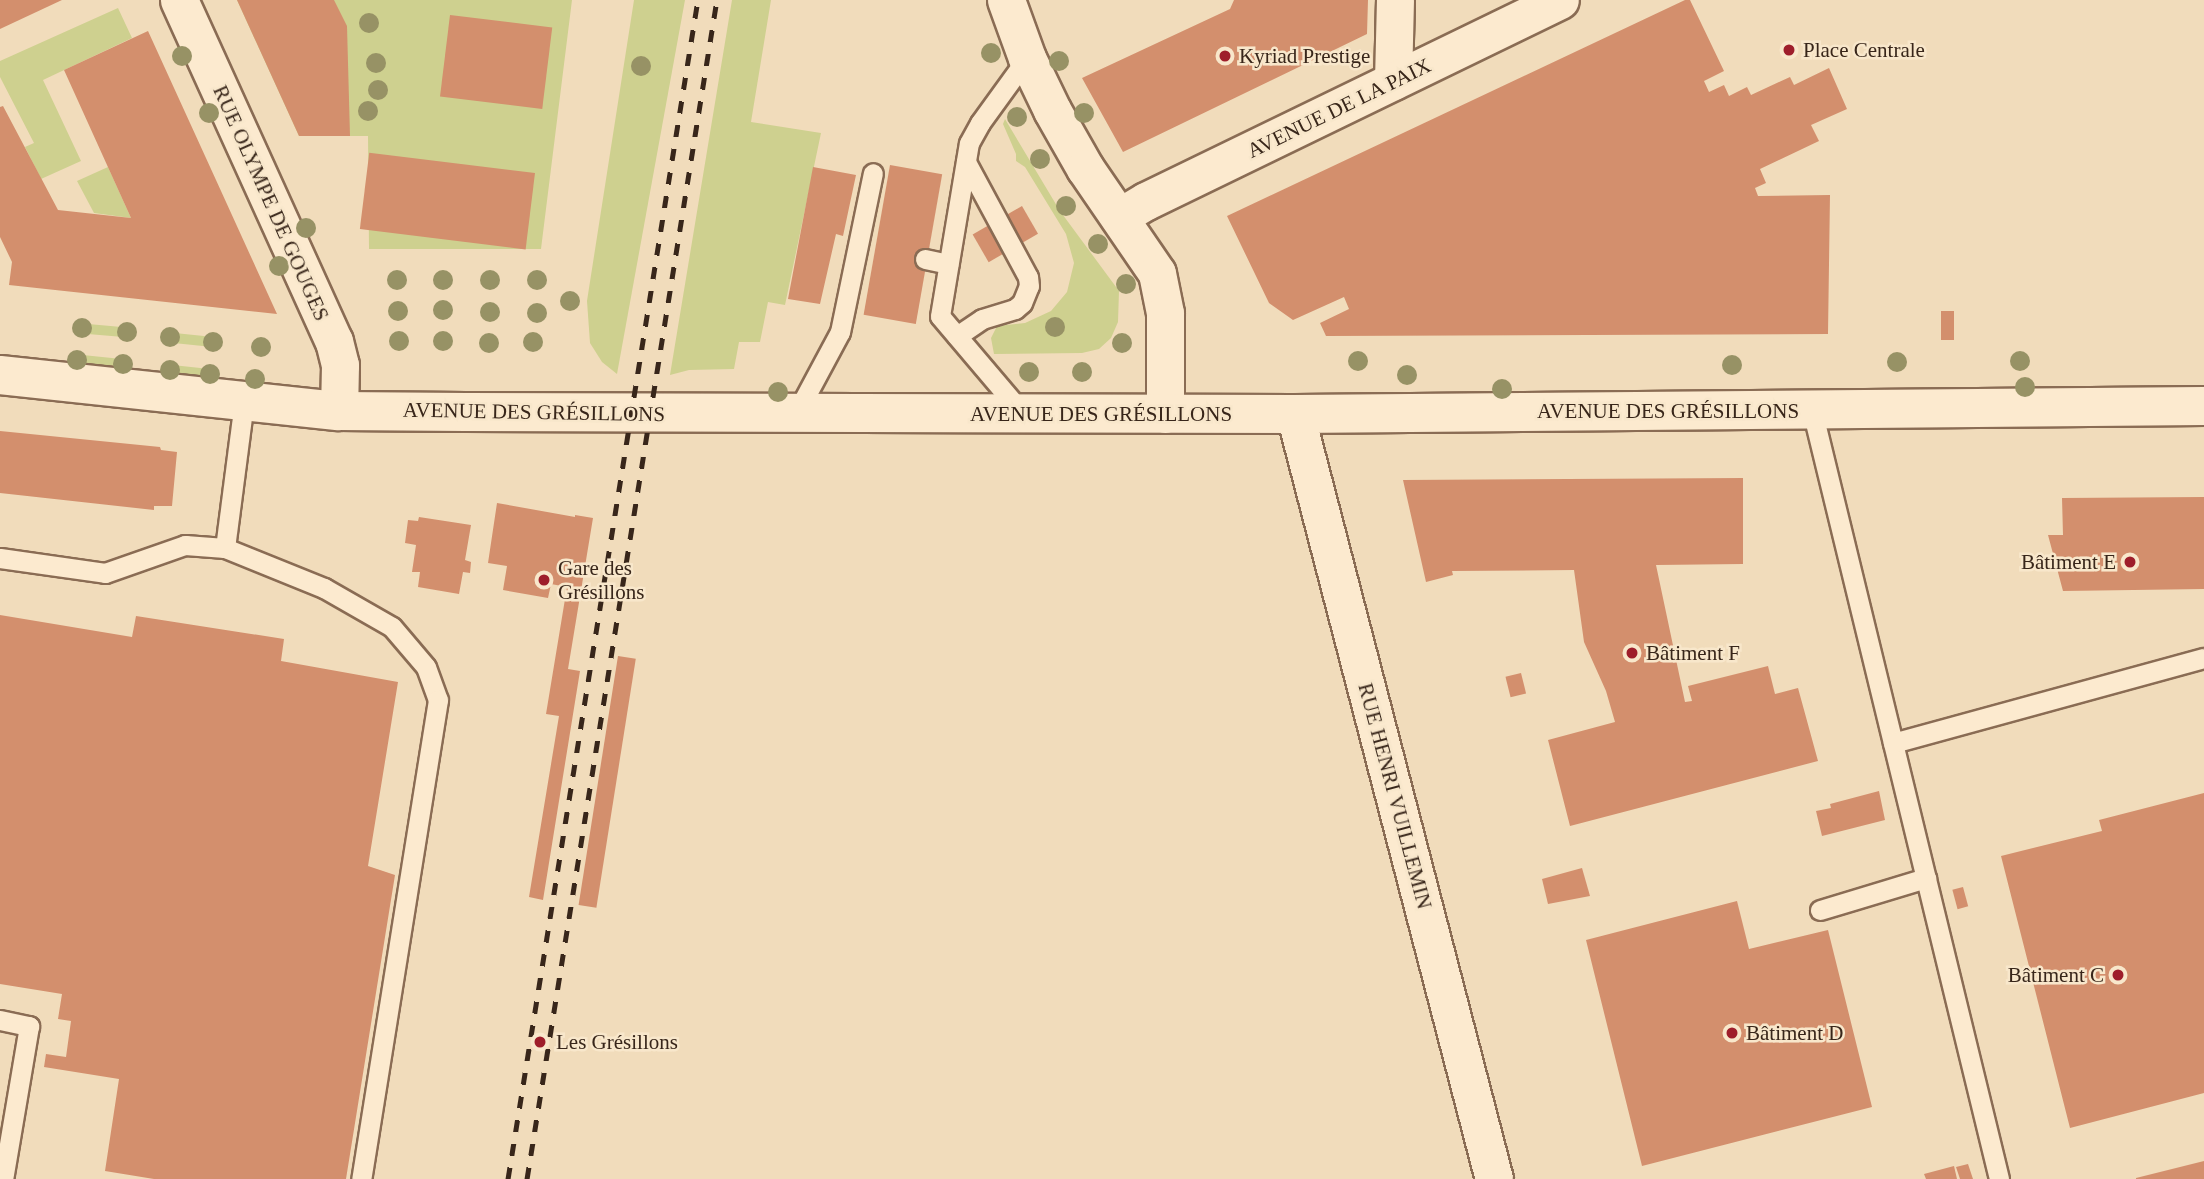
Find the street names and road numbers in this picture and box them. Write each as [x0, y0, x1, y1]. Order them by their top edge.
street label: AVENUE DE LA PAIX [1243, 52, 1435, 164]
street label: RUE OLYMPE DE GOUGES [208, 81, 334, 325]
street label: AVENUE DES GRÉSILLONS [403, 397, 665, 427]
street label: AVENUE DES GRÉSILLONS [1537, 398, 1799, 424]
street label: AVENUE DES GRÉSILLONS [970, 401, 1232, 427]
street label: RUE HENRI VUILLEMIN [1353, 680, 1437, 912]

